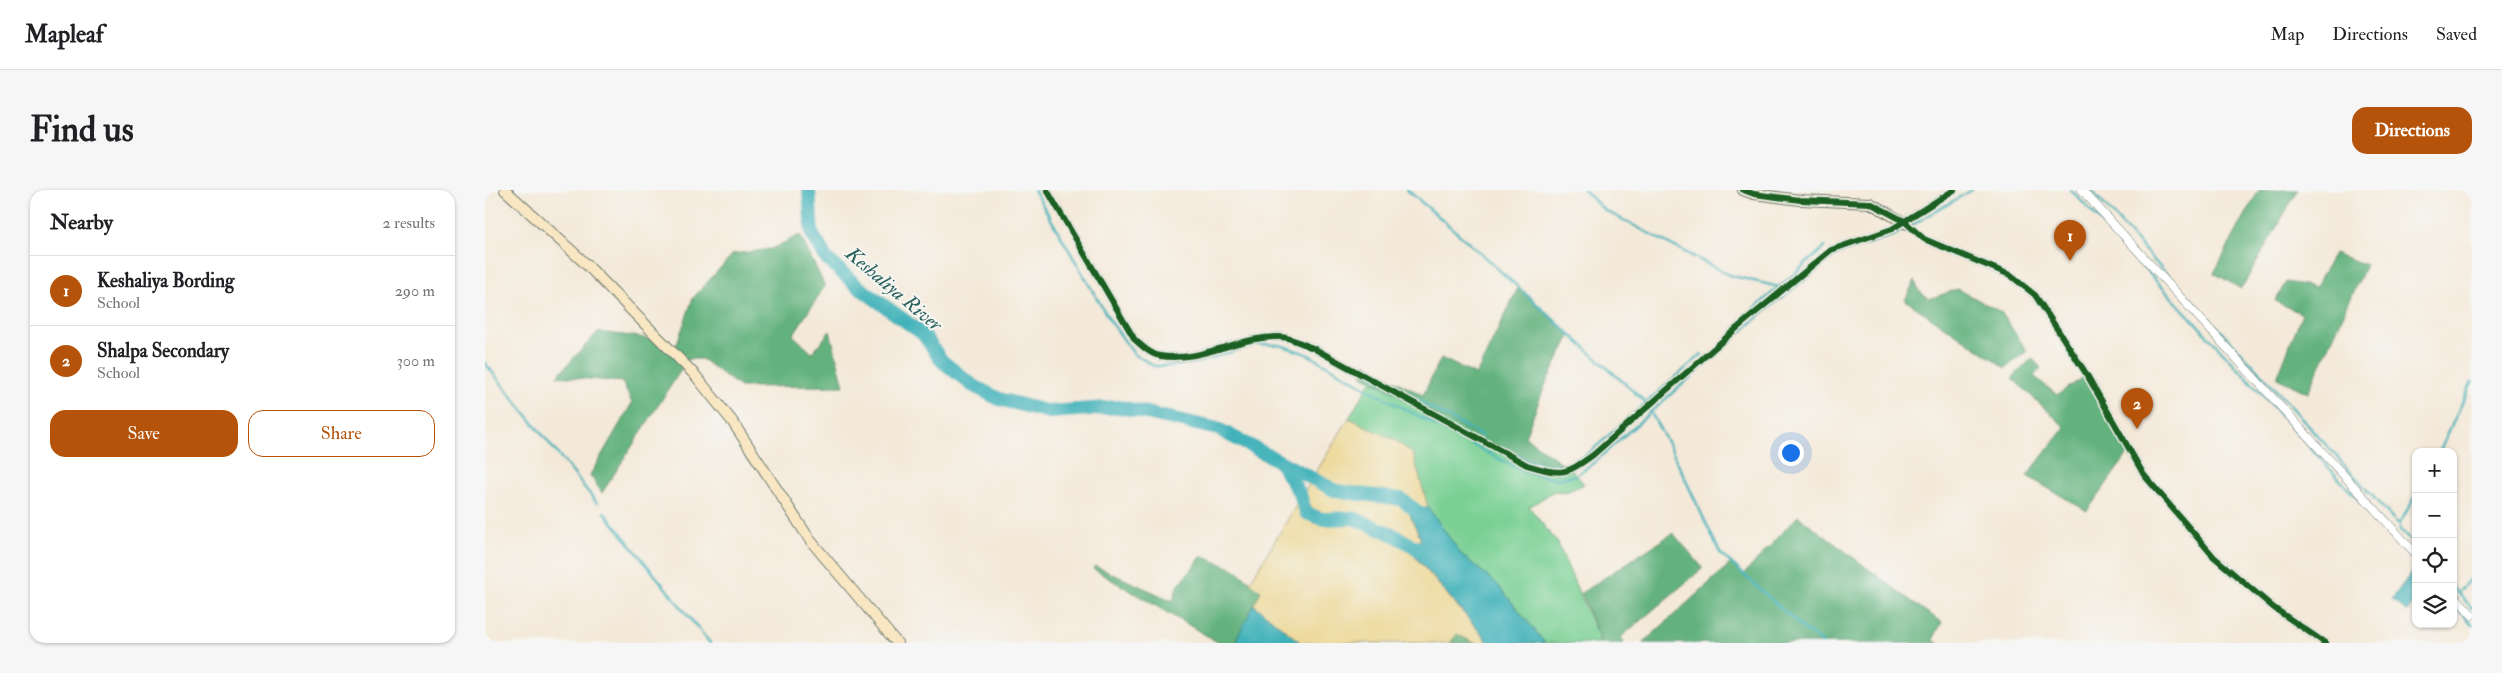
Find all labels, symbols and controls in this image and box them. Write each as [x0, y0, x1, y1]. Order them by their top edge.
text: Mapleaf [25, 19, 104, 50]
text: Map [2271, 23, 2304, 46]
text: Directions [2332, 23, 2408, 46]
text: Saved [2436, 23, 2477, 46]
button: Directions [2352, 107, 2472, 154]
text: Find us [30, 108, 134, 152]
text: Nearby [50, 209, 113, 236]
text: 2 results [382, 213, 435, 233]
pin: 1 [2054, 220, 2086, 261]
water label: Keshaliya River [840, 241, 949, 338]
text: Keshaliya Bording [97, 269, 234, 293]
text: 1 [63, 281, 69, 301]
text: 290 m [395, 281, 435, 301]
text: School [97, 293, 140, 313]
text: Shalpa Secondary [97, 339, 229, 363]
text: 2 [62, 351, 70, 371]
text: 300 m [397, 351, 435, 371]
text: School [97, 363, 140, 383]
pin: 2 [2121, 388, 2153, 429]
button: Save [50, 410, 238, 457]
button: Share [248, 410, 435, 457]
your location [1778, 440, 1804, 466]
map controls [2412, 448, 2457, 628]
button: + [2412, 448, 2457, 493]
button: − [2412, 493, 2457, 538]
button: locate [2412, 538, 2457, 583]
button: layers [2412, 583, 2457, 628]

